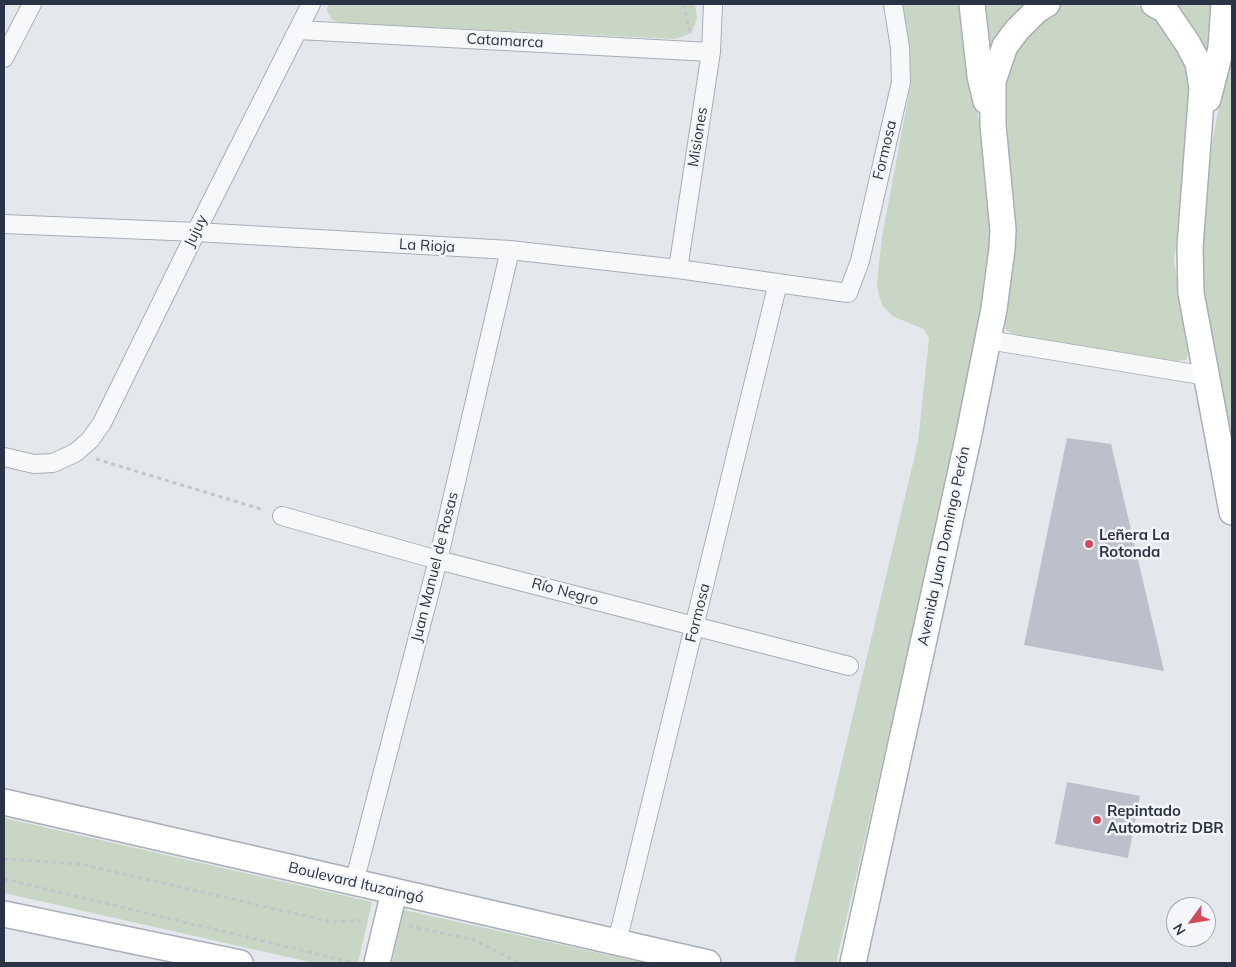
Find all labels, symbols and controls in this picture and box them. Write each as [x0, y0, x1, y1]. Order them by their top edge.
street label: Catamarca [466, 30, 544, 52]
street label: Misiones [684, 106, 712, 168]
street label: Formosa [869, 119, 901, 181]
street label: Jujuy [181, 212, 211, 250]
street label: La Rioja [398, 236, 456, 256]
street label: Avenida Juan Domingo Perón [914, 445, 974, 647]
street label: Juan Manuel de Rosas [408, 490, 462, 644]
place label: Leñera La Rotonda [1099, 526, 1170, 561]
marker: Leñera La Rotonda [1083, 538, 1095, 550]
street label: Río Negro [529, 574, 601, 610]
street label: Formosa [682, 582, 714, 644]
place label: Repintado Automotriz DBR [1107, 802, 1224, 837]
marker: Repintado Automotriz DBR [1091, 814, 1103, 826]
street label: Boulevard Ituzaingó [286, 859, 426, 907]
north arrow [1166, 897, 1216, 947]
text: N [1169, 920, 1190, 939]

